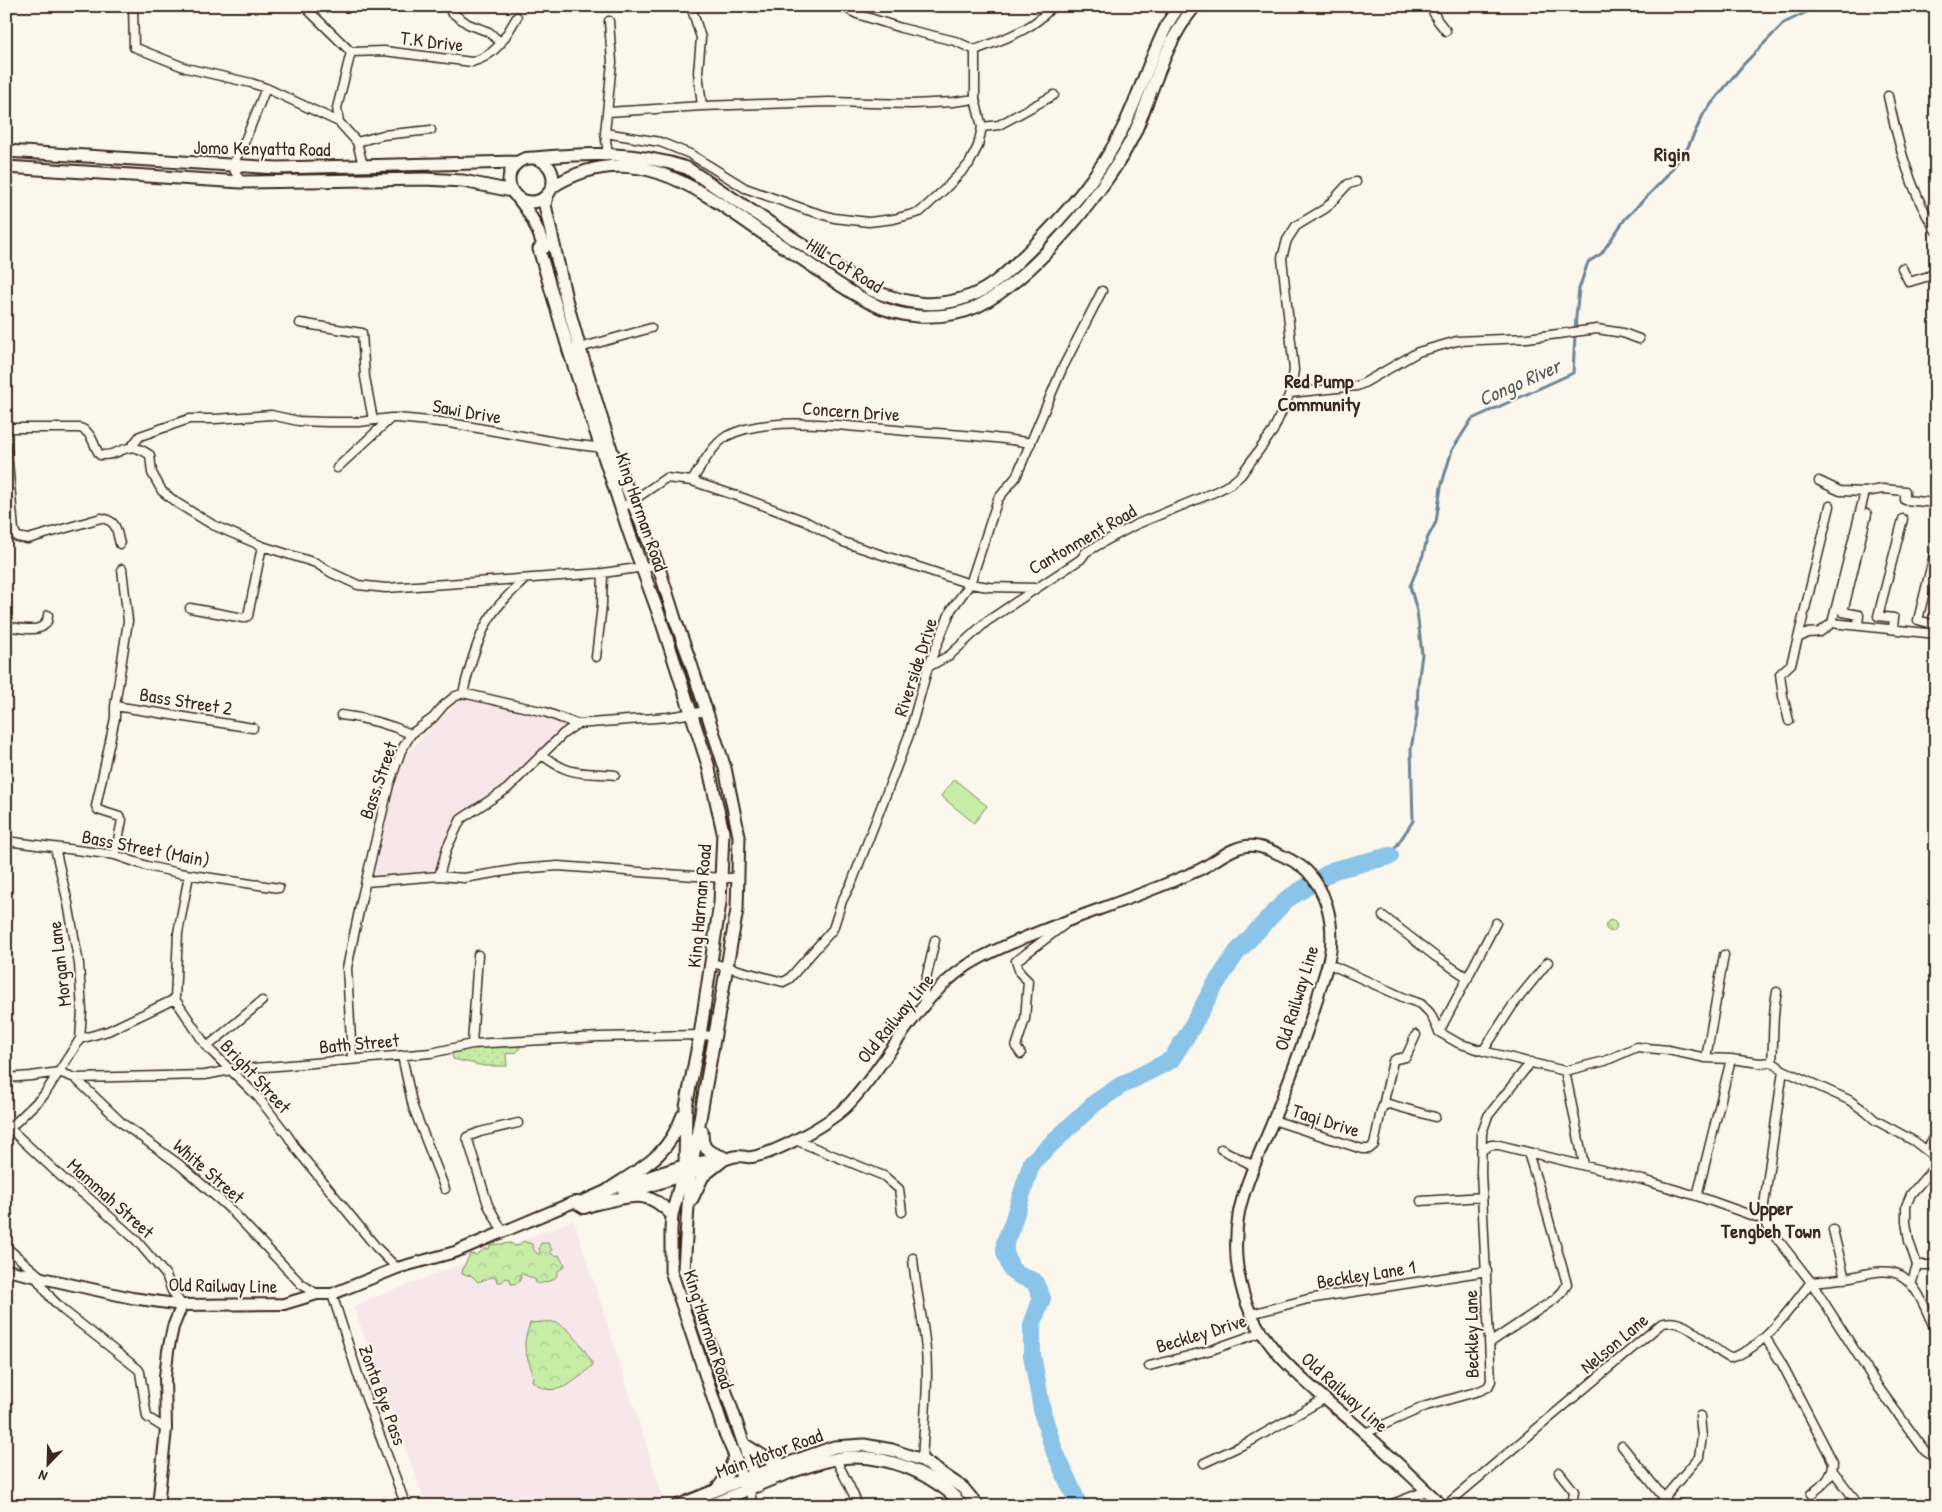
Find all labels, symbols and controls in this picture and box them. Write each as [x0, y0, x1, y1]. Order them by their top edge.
street label: T.K Drive [399, 24, 465, 58]
street label: Jomo Kenyatta Road [193, 134, 331, 162]
district label: Rigin [1654, 140, 1690, 168]
street label: Hill Cot Road [802, 231, 889, 299]
water label: Congo River [1474, 351, 1567, 413]
district label: Red Pump Community [1277, 367, 1361, 418]
street label: Sawi Drive [431, 392, 504, 430]
street label: Concern Drive [801, 395, 901, 427]
street label: King Harman Road [610, 449, 675, 575]
street label: Cantonment Road [1023, 497, 1141, 580]
street label: Riverside Drive [887, 614, 943, 720]
street label: Bass Street 2 [138, 681, 234, 721]
street label: Bass Street [353, 737, 404, 822]
street label: Bass Street (Main) [80, 823, 212, 873]
street label: King Harman Road [681, 843, 717, 969]
street label: Morgan Lane [41, 919, 77, 1008]
street label: Old Railway Line [1268, 942, 1324, 1054]
street label: Old Railway Line [851, 967, 940, 1069]
street label: Bath Street [318, 1027, 401, 1059]
street label: Bright Street [215, 1033, 297, 1119]
street label: Taqi Drive [1289, 1097, 1363, 1143]
street label: White Street [168, 1133, 251, 1210]
street label: Mammah Street [62, 1152, 160, 1244]
district label: Upper Tengbeh Town [1720, 1194, 1821, 1245]
street label: Beckley Lane 1 [1315, 1253, 1417, 1295]
street label: King Harman Road [678, 1266, 741, 1392]
street label: Old Railway Line [168, 1271, 278, 1299]
street label: Beckley Lane [1457, 1289, 1485, 1378]
street label: Beckley Drive [1153, 1307, 1250, 1359]
street label: Nelson Lane [1574, 1307, 1654, 1379]
street label: Zonta Bye Pass [353, 1341, 413, 1449]
street label: Old Railway Line [1296, 1346, 1394, 1438]
street label: Main Motor Road [712, 1421, 827, 1484]
north arrow [22, 1440, 72, 1490]
text: N [35, 1466, 50, 1487]

